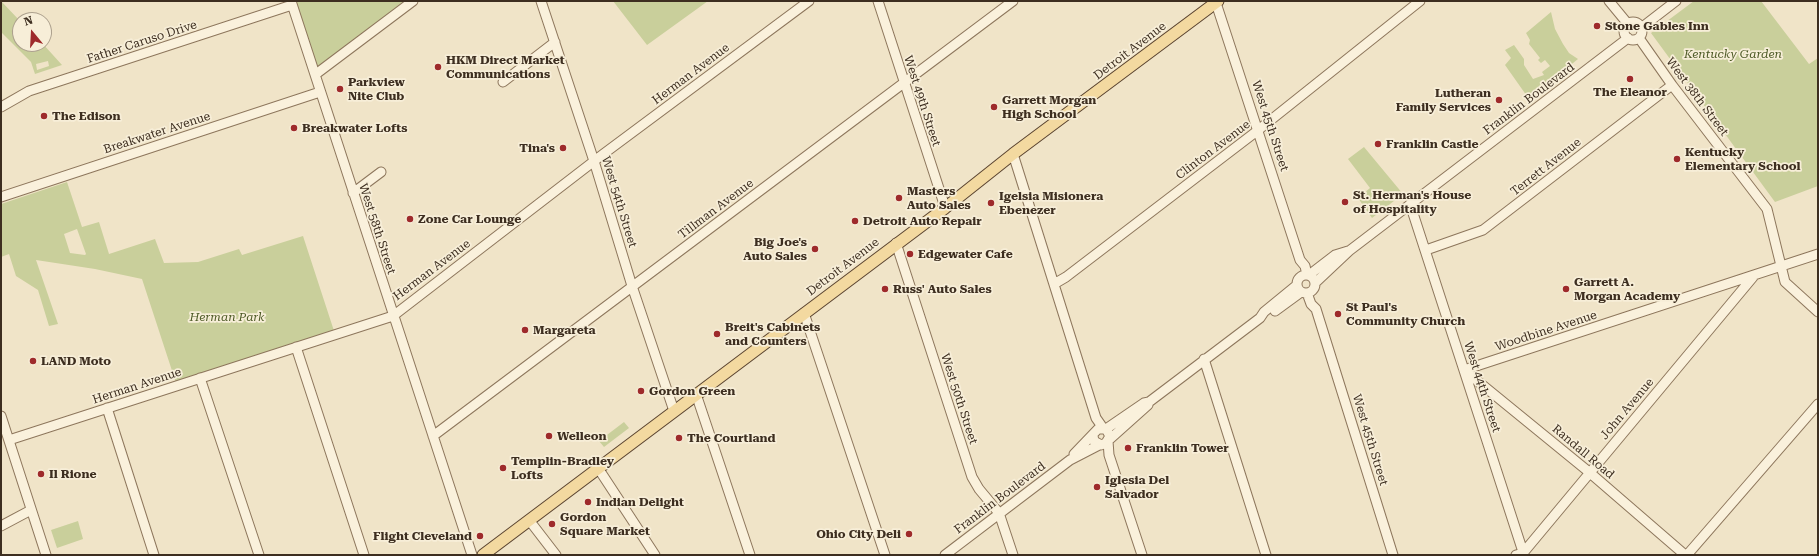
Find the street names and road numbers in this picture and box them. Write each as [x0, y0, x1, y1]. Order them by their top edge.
street label: Father Caruso Drive [85, 17, 199, 67]
street label: Detroit Avenue [1091, 19, 1169, 83]
street label: Herman Avenue [650, 40, 732, 108]
street label: West 49th Street [901, 54, 943, 148]
street label: West 38th Street [1663, 55, 1731, 139]
street label: Franklin Boulevard [1481, 60, 1577, 138]
street label: West 45th Street [1249, 79, 1291, 173]
street label: Breakwater Avenue [102, 109, 212, 157]
street label: Clinton Avenue [1173, 117, 1253, 183]
street label: Terrett Avenue [1508, 135, 1584, 199]
street label: West 54th Street [598, 155, 640, 249]
street label: Tillman Avenue [676, 176, 756, 242]
street label: West 58th Street [356, 182, 398, 276]
street label: Detroit Avenue [804, 235, 882, 299]
street label: Herman Avenue [391, 236, 473, 304]
street label: Woodbine Avenue [1493, 308, 1599, 354]
street label: West 44th Street [1461, 340, 1503, 434]
street label: West 50th Street [938, 352, 980, 446]
street label: Herman Avenue [91, 365, 183, 407]
street label: John Avenue [1597, 375, 1657, 443]
street label: West 45th Street [1349, 393, 1391, 487]
street label: Randall Road [1549, 422, 1617, 482]
street label: Franklin Boulevard [952, 459, 1048, 537]

